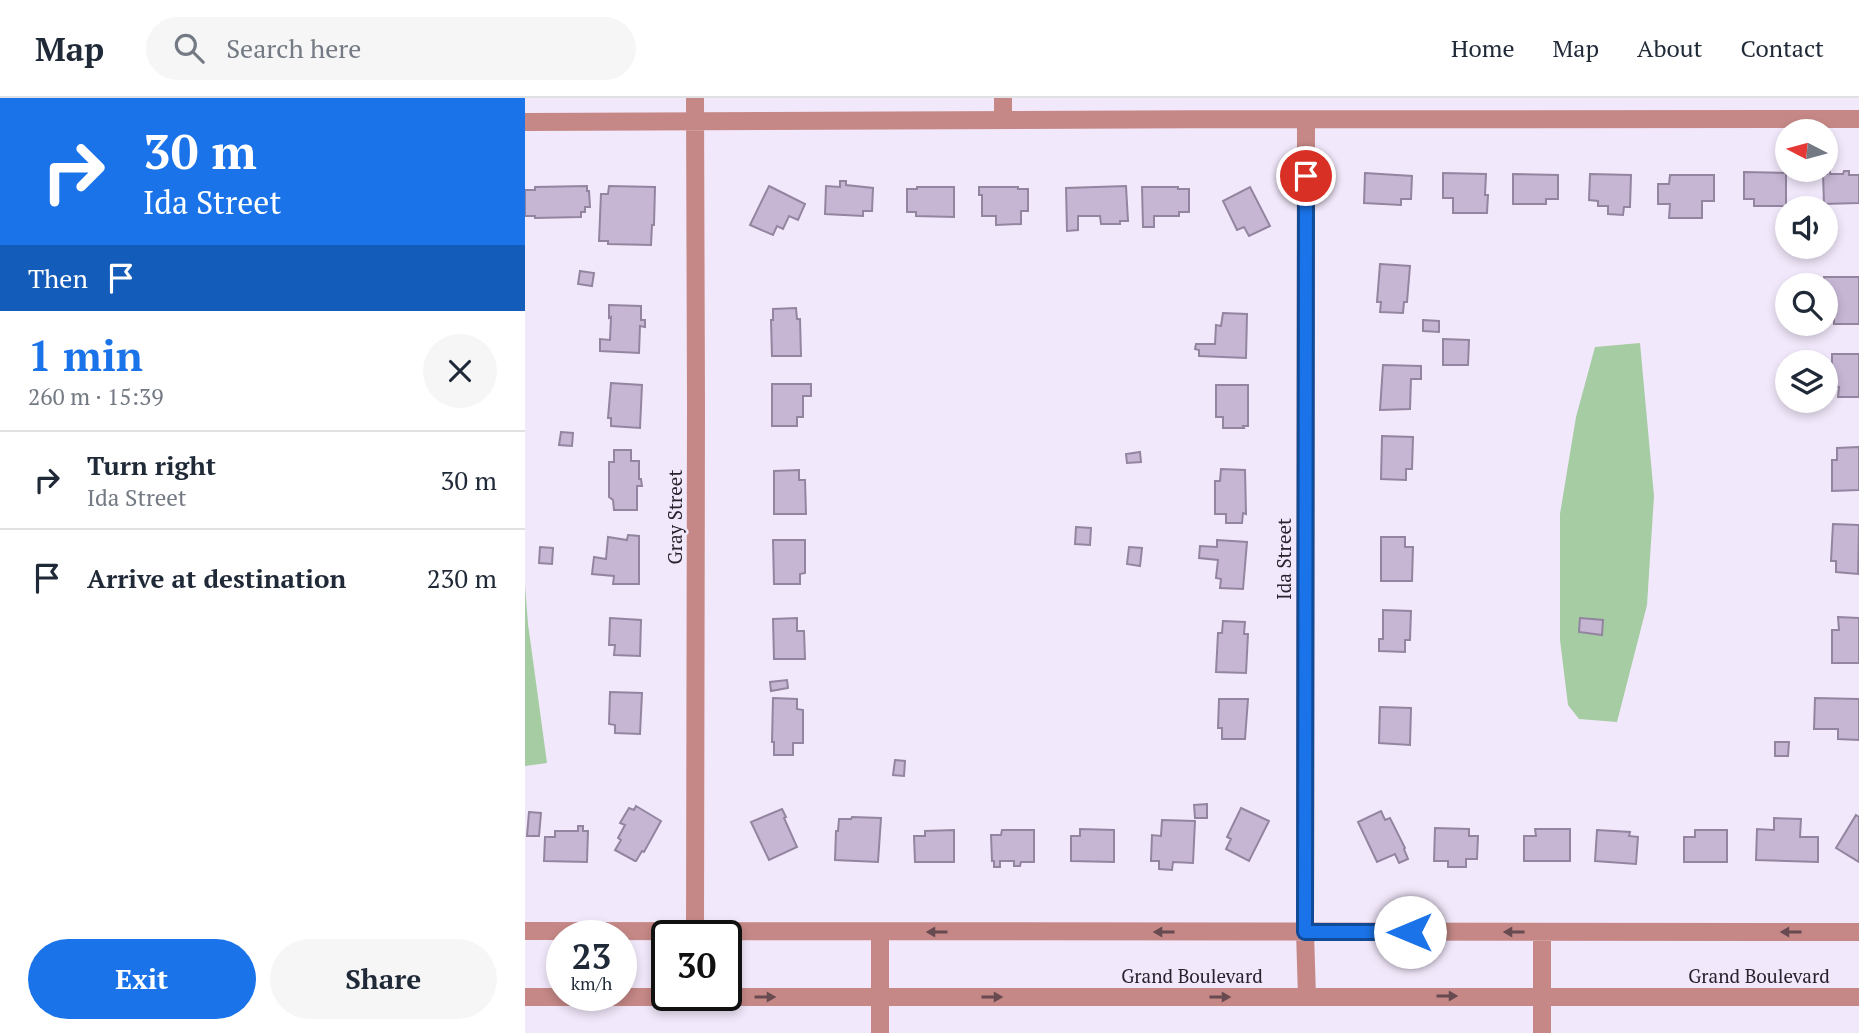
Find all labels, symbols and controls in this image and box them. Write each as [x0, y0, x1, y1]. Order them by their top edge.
search box [146, 17, 636, 80]
text: Map [35, 27, 104, 70]
icon: search [170, 29, 208, 67]
text: Search here [226, 31, 361, 65]
text: Home [1451, 32, 1515, 64]
text: Map [1553, 32, 1599, 64]
text: About [1637, 32, 1703, 64]
text: Contact [1741, 32, 1824, 64]
text: 30 m [143, 118, 257, 183]
north arrow [1775, 119, 1837, 182]
map controls [1775, 119, 1838, 413]
icon: right [28, 126, 119, 217]
pin [1276, 146, 1336, 206]
icon: arrive [1287, 157, 1325, 195]
text: Ida Street [143, 181, 281, 223]
button: sound [1775, 196, 1838, 259]
icon: arrive [102, 259, 140, 297]
text: Then [28, 261, 88, 295]
button: search [1775, 273, 1838, 336]
text: 1 min [28, 327, 143, 383]
button: close [423, 334, 497, 408]
button: layers [1775, 350, 1838, 413]
text: 260 m · 15:39 [28, 381, 163, 412]
text: Turn right [87, 448, 216, 482]
icon: right [28, 461, 66, 499]
text: 30 m [441, 463, 497, 497]
street label: Gray Street [662, 470, 687, 564]
text: Ida Street [87, 482, 186, 513]
street label: Ida Street [1271, 518, 1296, 600]
icon: arrive [28, 559, 66, 597]
text: Arrive at destination [87, 561, 346, 595]
text: 230 m [427, 561, 497, 595]
position arrow [1373, 895, 1447, 969]
speed limit sign: 30 [651, 920, 742, 1011]
one-way arrow [926, 926, 948, 938]
one-way arrow [1153, 926, 1175, 938]
one-way arrow [1503, 926, 1525, 938]
one-way arrow [1780, 926, 1802, 938]
text: 23 [572, 933, 611, 979]
button: Exit [28, 939, 256, 1019]
button: Share [270, 939, 497, 1019]
street label: Grand Boulevard [1121, 963, 1263, 988]
street label: Grand Boulevard [1688, 963, 1830, 988]
text: km/h [571, 971, 612, 995]
one-way arrow [1436, 990, 1458, 1002]
one-way arrow [754, 991, 776, 1003]
one-way arrow [981, 991, 1003, 1003]
one-way arrow [1209, 991, 1231, 1003]

